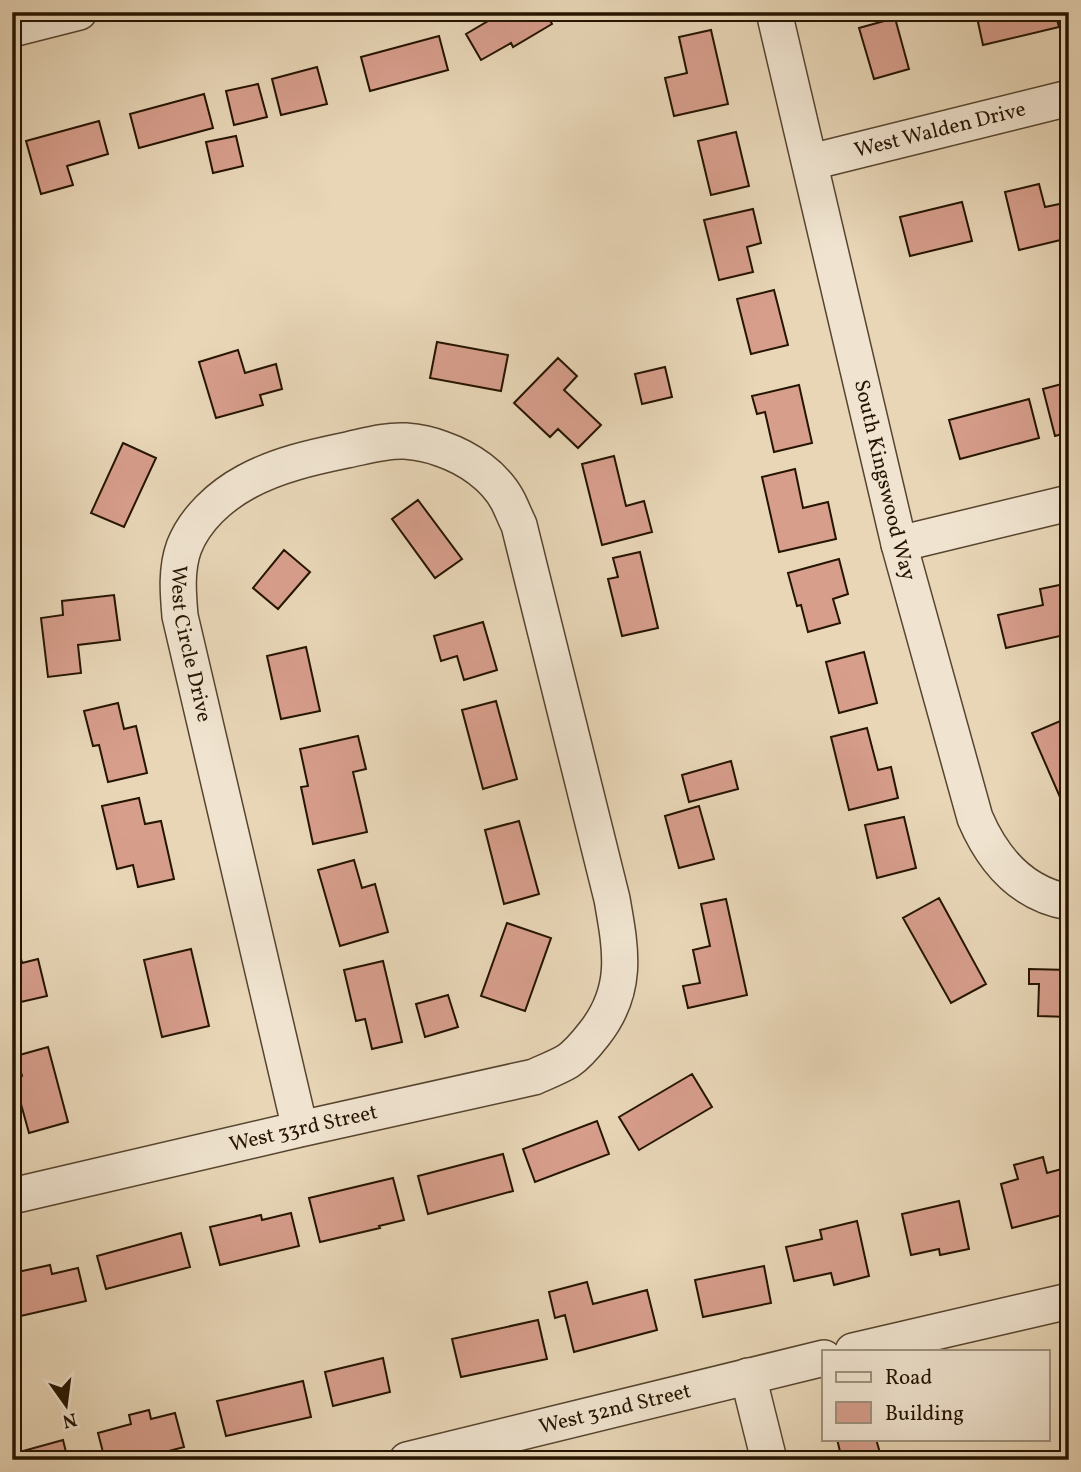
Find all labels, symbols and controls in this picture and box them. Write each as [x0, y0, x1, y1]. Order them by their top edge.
street label: West Walden Drive [851, 95, 1029, 165]
street label: South Kingswood Way [846, 377, 923, 585]
street label: West Circle Drive [163, 564, 219, 725]
street label: West 33rd Street [226, 1098, 380, 1160]
legend [822, 1350, 1050, 1440]
text: Road [885, 1364, 932, 1393]
north arrow [32, 1370, 102, 1440]
street label: West 32nd Street [536, 1377, 694, 1442]
text: Building [885, 1400, 964, 1429]
text: N [60, 1405, 79, 1434]

